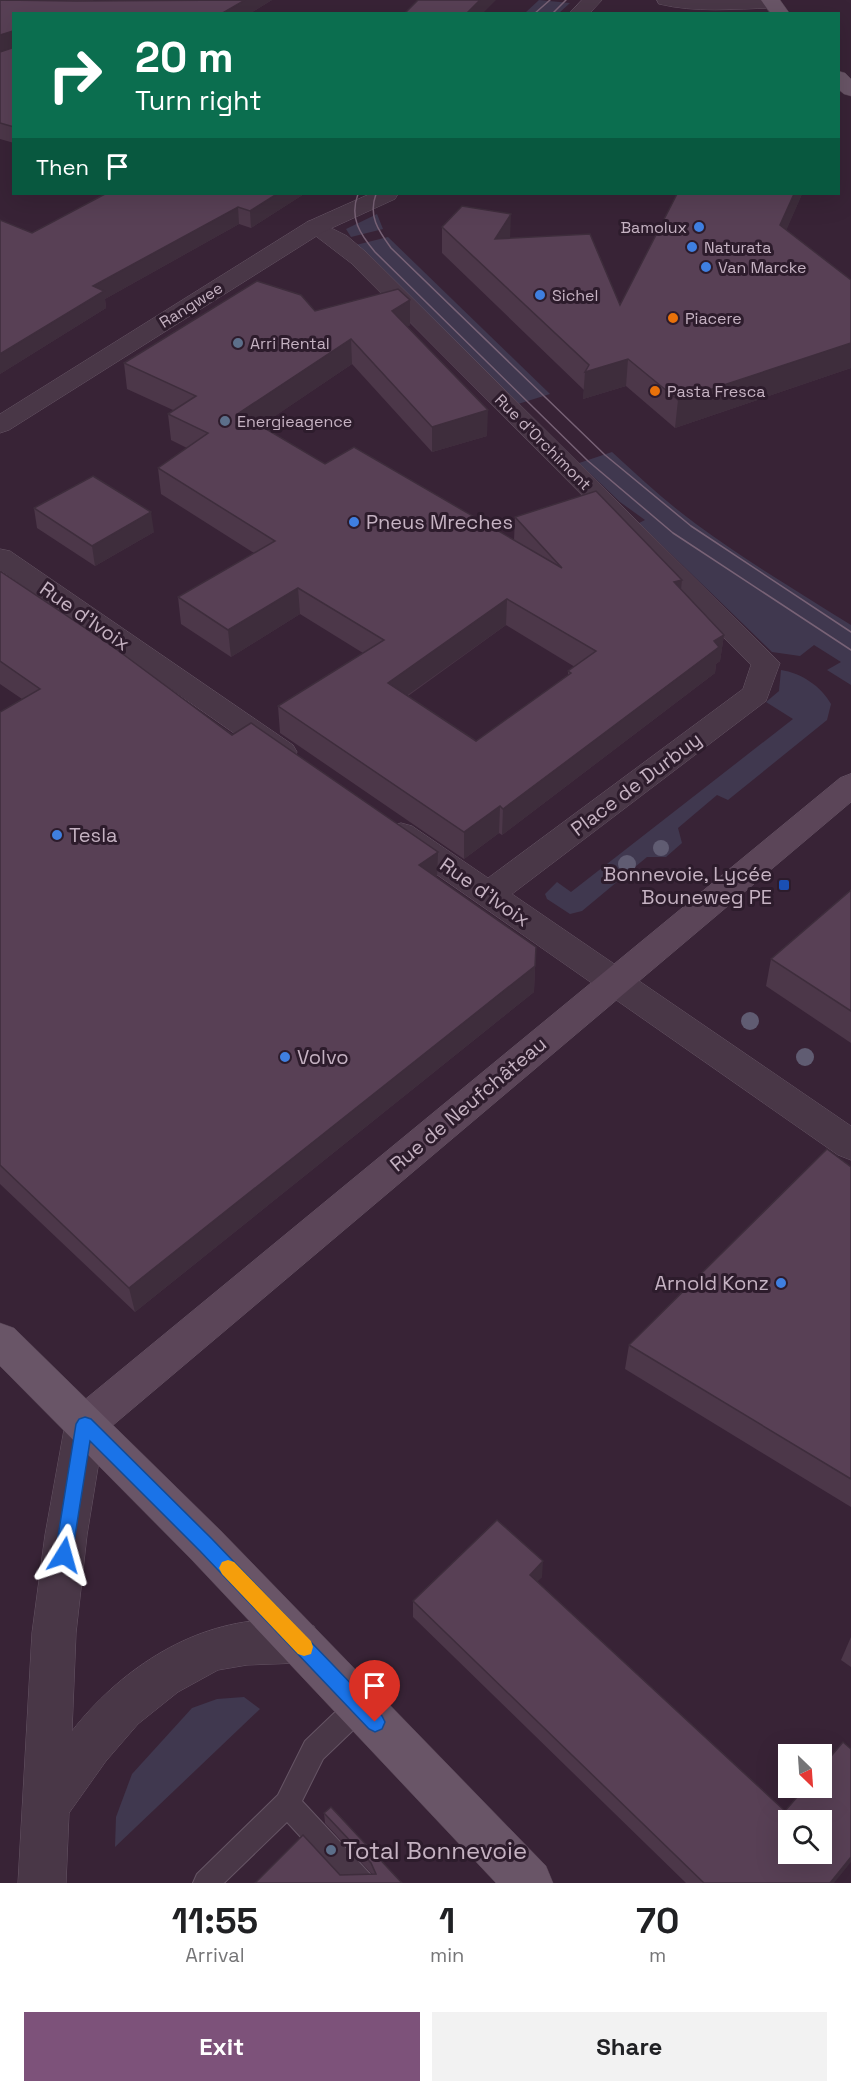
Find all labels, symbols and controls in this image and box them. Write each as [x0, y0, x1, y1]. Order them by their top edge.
text: 20 m [135, 31, 234, 84]
icon: right [36, 36, 114, 114]
text: Turn right [135, 83, 262, 118]
icon: arrive [101, 150, 134, 183]
text: Then [36, 153, 89, 181]
place label: Bamolux [620, 217, 687, 238]
marker: Bamolux [692, 220, 706, 234]
place label: Naturata [704, 237, 771, 258]
marker: Naturata [685, 240, 699, 254]
place label: Van Marcke [718, 257, 806, 278]
marker: Van Marcke [699, 260, 713, 274]
street label: Rangwee [155, 277, 227, 333]
place label: Sichel [552, 285, 599, 306]
marker: Sichel [533, 288, 547, 302]
place label: Piacere [685, 308, 742, 329]
marker: Piacere [666, 311, 680, 325]
place label: Arri Rental [250, 333, 330, 354]
marker: Arri Rental [231, 336, 245, 350]
place label: Pasta Fresca [667, 381, 766, 402]
marker: Pasta Fresca [648, 384, 662, 398]
street label: Rue d'Orchimont [490, 389, 596, 495]
place label: Energieagence [237, 411, 352, 432]
marker: Energieagence [218, 414, 232, 428]
place label: Pneus Mreches [366, 509, 513, 535]
marker: Pneus Mreches [347, 515, 361, 529]
street label: Rue d'Ivoix [35, 575, 135, 657]
street label: Place de Durbuy [565, 726, 707, 842]
place label: Tesla [69, 822, 118, 848]
marker: Tesla [50, 828, 64, 842]
street label: Rue d'Ivoix [435, 851, 535, 933]
place label: Bonnevoie, Lycée Bouneweg PE [603, 861, 772, 910]
marker: Bonnevoie, Lycée Bouneweg PE [777, 878, 791, 892]
street label: Rue de Neufchâteau [384, 1031, 552, 1177]
place label: Volvo [297, 1044, 349, 1070]
marker: Volvo [278, 1050, 292, 1064]
place label: Arnold Konz [654, 1270, 769, 1296]
marker: Arnold Konz [774, 1276, 788, 1290]
position arrow [32, 1523, 96, 1587]
pin [349, 1660, 400, 1722]
icon: arrive [358, 1669, 391, 1702]
north arrow [778, 1744, 832, 1798]
map controls [778, 1744, 832, 1864]
button: search [778, 1810, 832, 1864]
place label: Total Bonnevoie [343, 1835, 527, 1866]
marker: Total Bonnevoie [324, 1843, 338, 1857]
text: 11:55 [172, 1898, 258, 1944]
text: 1 [439, 1898, 455, 1944]
text: 70 [636, 1898, 679, 1944]
text: Arrival [185, 1942, 245, 1968]
text: min [430, 1942, 464, 1968]
text: m [649, 1942, 666, 1968]
button: Exit [24, 2012, 420, 2081]
button: Share [432, 2012, 827, 2081]

